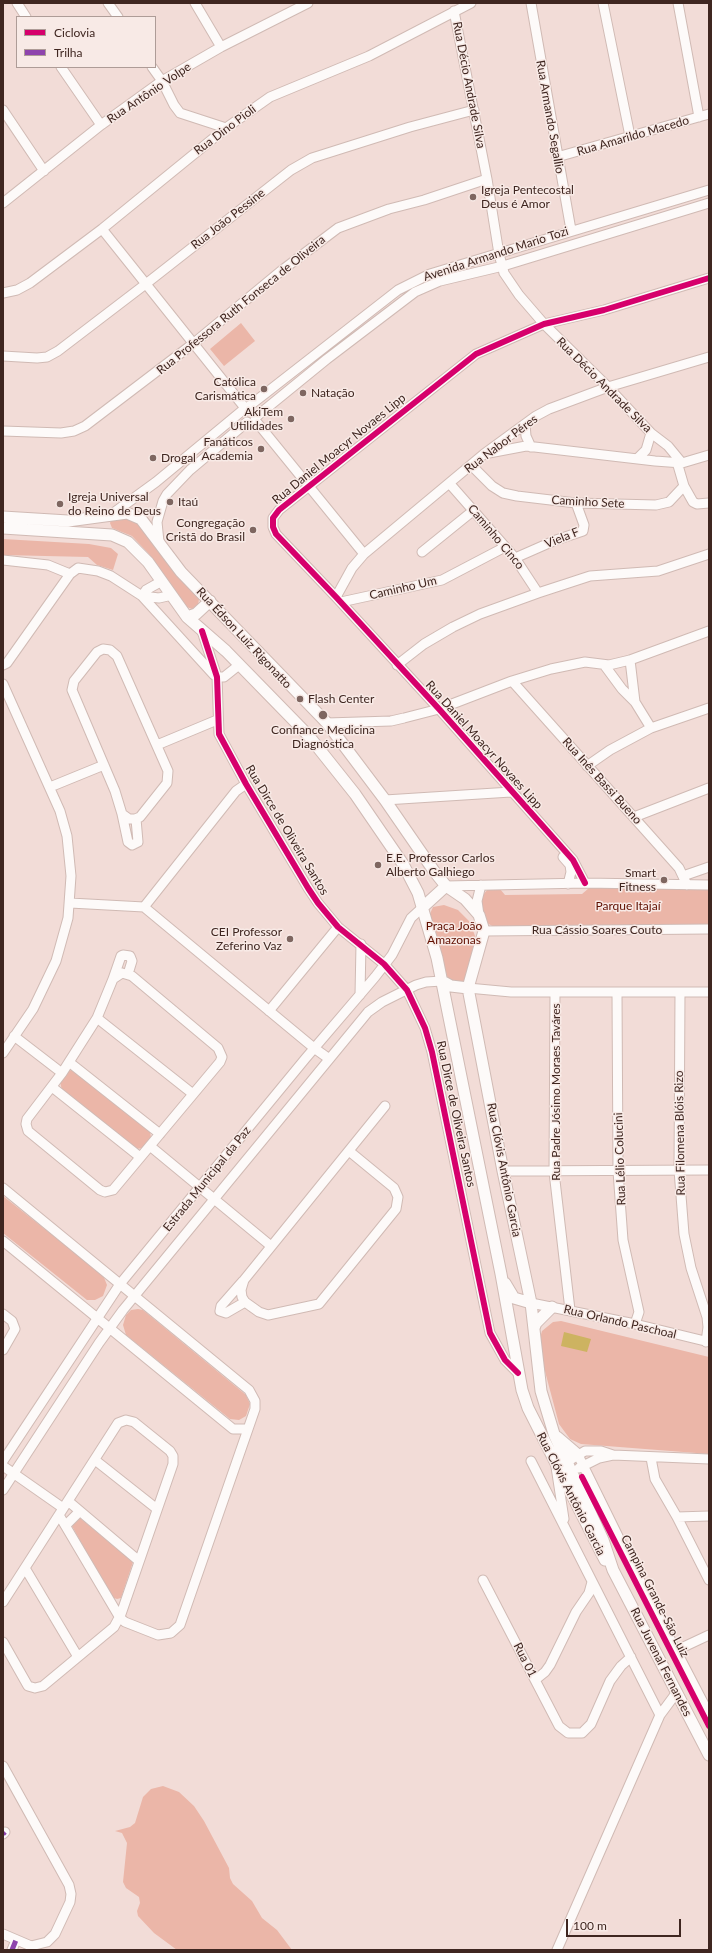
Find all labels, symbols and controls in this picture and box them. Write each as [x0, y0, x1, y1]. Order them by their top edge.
legend [16, 16, 156, 68]
street label: Rua Décio Andrade Silva [450, 20, 488, 150]
text: Ciclovia [54, 25, 95, 40]
text: Trilha [54, 45, 83, 60]
street label: Rua Armando Segallio [533, 59, 567, 175]
street label: Rua Antônio Volpe [104, 60, 194, 126]
street label: Rua Dino Pioli [191, 102, 259, 158]
street label: Rua Amarildo Macedo [575, 113, 691, 159]
place label: Igreja Pentecostal Deus é Amor [481, 183, 574, 211]
street label: Rua João Pessine [188, 186, 268, 252]
marker: Igreja Pentecostal Deus é Amor [468, 192, 478, 202]
street label: Avenida Armando Mario Tozi [422, 224, 570, 284]
street label: Rua Professora Ruth Fonseca de Oliveira [154, 232, 328, 378]
street label: Rua Décio Andrade Silva [553, 334, 655, 436]
place label: Católica Carismática [195, 375, 256, 403]
marker: Católica Carismática [259, 384, 269, 394]
place label: Natação [311, 386, 355, 400]
marker: Natação [298, 388, 308, 398]
street label: Rua Daniel Moacyr Novaes Lipp [269, 391, 409, 507]
place label: AkiTem Utilidades [230, 405, 283, 433]
street label: Rua Nabor Péres [462, 412, 540, 476]
marker: AkiTem Utilidades [286, 414, 296, 424]
place label: Fanáticos Academia [202, 435, 253, 463]
marker: Fanáticos Academia [256, 444, 266, 454]
place label: Drogal [161, 451, 196, 465]
marker: Drogal [148, 453, 158, 463]
place label: Igreja Universal do Reino de Deus [68, 490, 161, 518]
street label: Caminho Sete [551, 493, 625, 511]
place label: Itaú [178, 495, 198, 509]
marker: Itaú [165, 497, 175, 507]
marker: Igreja Universal do Reino de Deus [55, 499, 65, 509]
street label: Caminho Cinco [465, 502, 527, 572]
place label: Congregação Cristã do Brasil [166, 516, 245, 544]
marker: Congregação Cristã do Brasil [248, 525, 258, 535]
street label: Viela F [543, 525, 581, 551]
street label: Caminho Um [368, 573, 438, 603]
street label: Rua Édson Luiz Rigonatto [193, 585, 295, 691]
street label: Rua Daniel Moacyr Novaes Lipp [423, 678, 545, 812]
place label: Flash Center [308, 692, 374, 706]
marker: Flash Center [295, 694, 305, 704]
marker: Confiance Medicina Diagnóstica [317, 709, 329, 721]
place label: Confiance Medicina Diagnóstica [271, 723, 375, 751]
street label: Rua Inês Bassi Bueno [559, 735, 645, 827]
street label: Rua Dirce de Oliveira Santos [242, 762, 332, 898]
place label: E.E. Professor Carlos Alberto Galhiego [386, 851, 495, 879]
marker: E.E. Professor Carlos Alberto Galhiego [373, 860, 383, 870]
place label: Smart Fitness [619, 866, 656, 894]
marker: Smart Fitness [659, 875, 669, 885]
park label: Parque Itajaí [595, 899, 661, 913]
park label: Praça João Amazonas [426, 919, 482, 947]
street label: Rua Cássio Soares Couto [532, 923, 662, 937]
place label: CEI Professor Zeferino Vaz [211, 925, 282, 953]
marker: CEI Professor Zeferino Vaz [285, 934, 295, 944]
street label: Rua Padre Jósimo Moraes Taváres [549, 1003, 563, 1181]
street label: Rua Dirce de Oliveira Santos [433, 1040, 479, 1188]
street label: Rua Filomena Blóis Rizo [672, 1070, 688, 1196]
street label: Rua Clóvis Antônio Garcia [484, 1102, 524, 1238]
street label: Rua Lélio Colucini [611, 1112, 629, 1206]
street label: Estrada Municipal da Paz [160, 1124, 254, 1234]
street label: Rua Orlando Paschoal [562, 1302, 678, 1342]
street label: Rua Clóvis Antônio Garcia [534, 1430, 608, 1558]
street label: Campina Grande-São Luiz [618, 1532, 692, 1660]
street label: Rua Juvenal Fernandes [627, 1605, 695, 1719]
street label: Rua 01 [510, 1640, 540, 1680]
scale bar [568, 1911, 683, 1937]
text: 100 m [573, 1918, 607, 1933]

